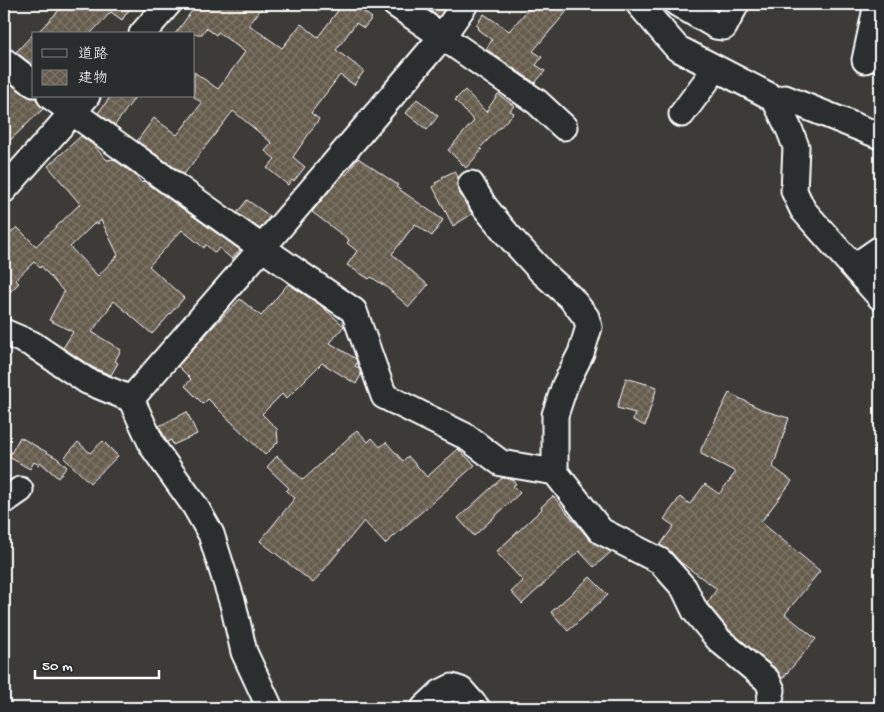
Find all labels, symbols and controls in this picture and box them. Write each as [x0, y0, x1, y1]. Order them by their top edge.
legend [32, 32, 195, 98]
text: 道路 [78, 46, 108, 64]
text: 建物 [78, 70, 108, 88]
scale bar [35, 647, 159, 679]
text: 50 m [42, 658, 73, 676]

